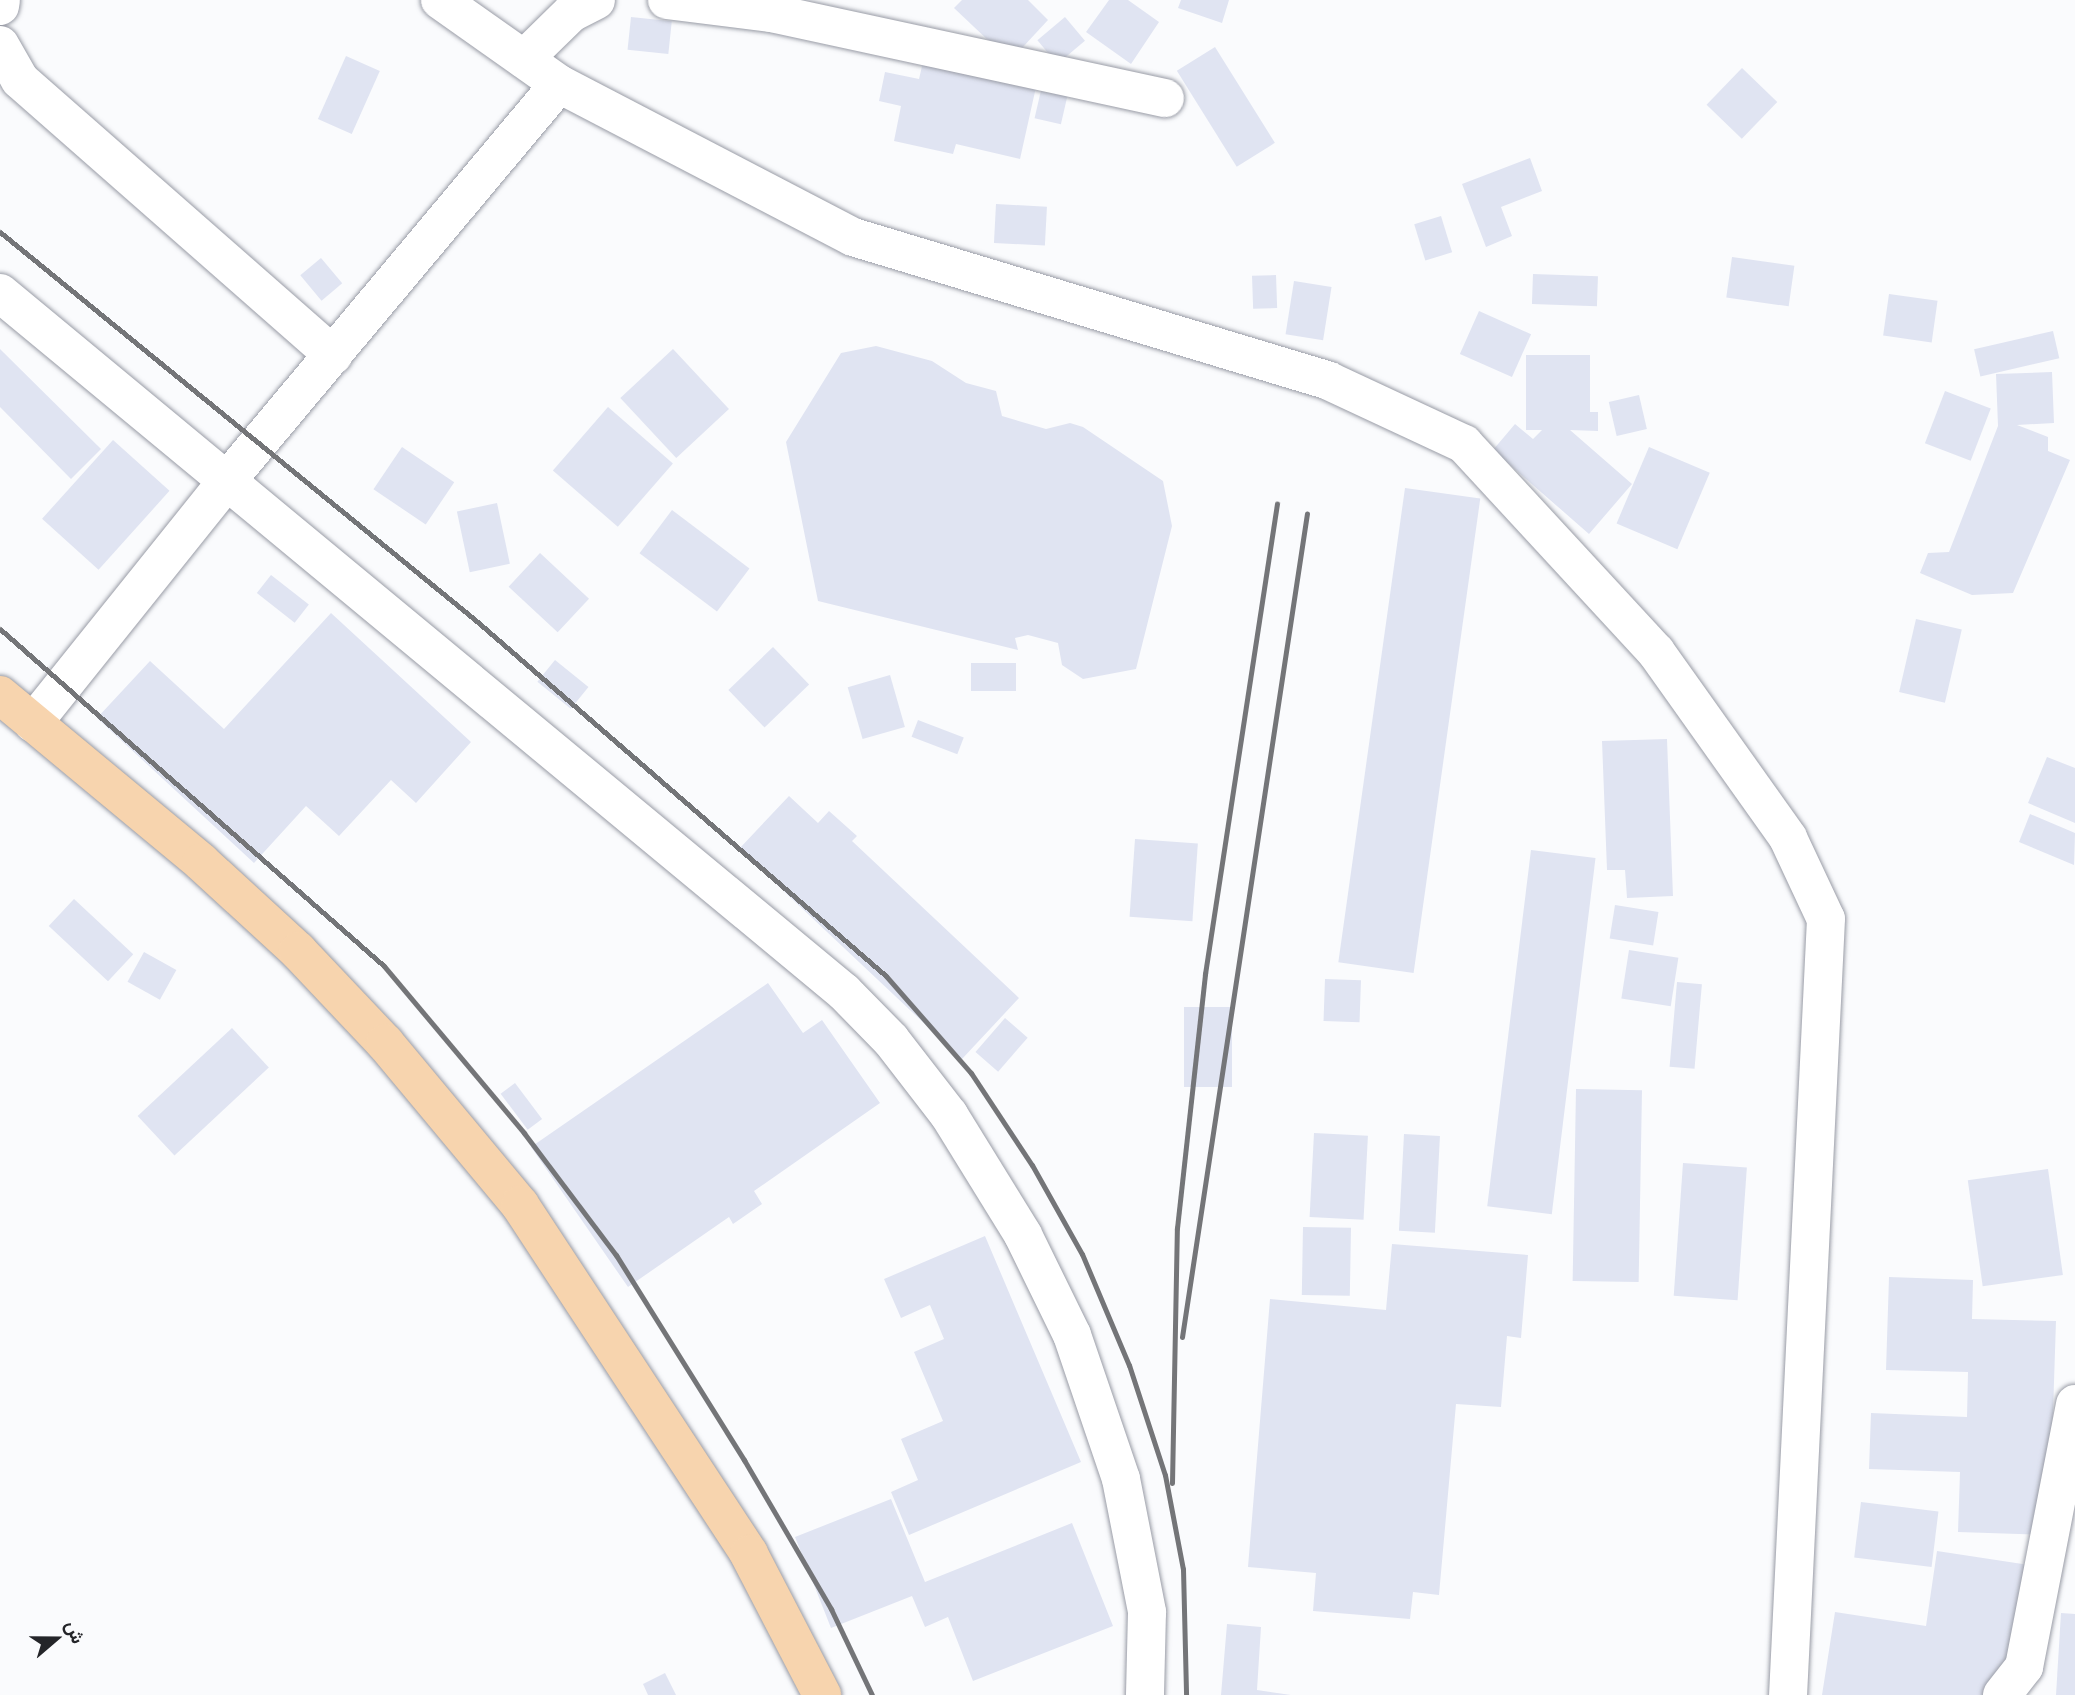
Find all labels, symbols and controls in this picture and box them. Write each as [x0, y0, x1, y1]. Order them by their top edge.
north arrow [21, 1604, 91, 1674]
text: ش [61, 1617, 91, 1647]

